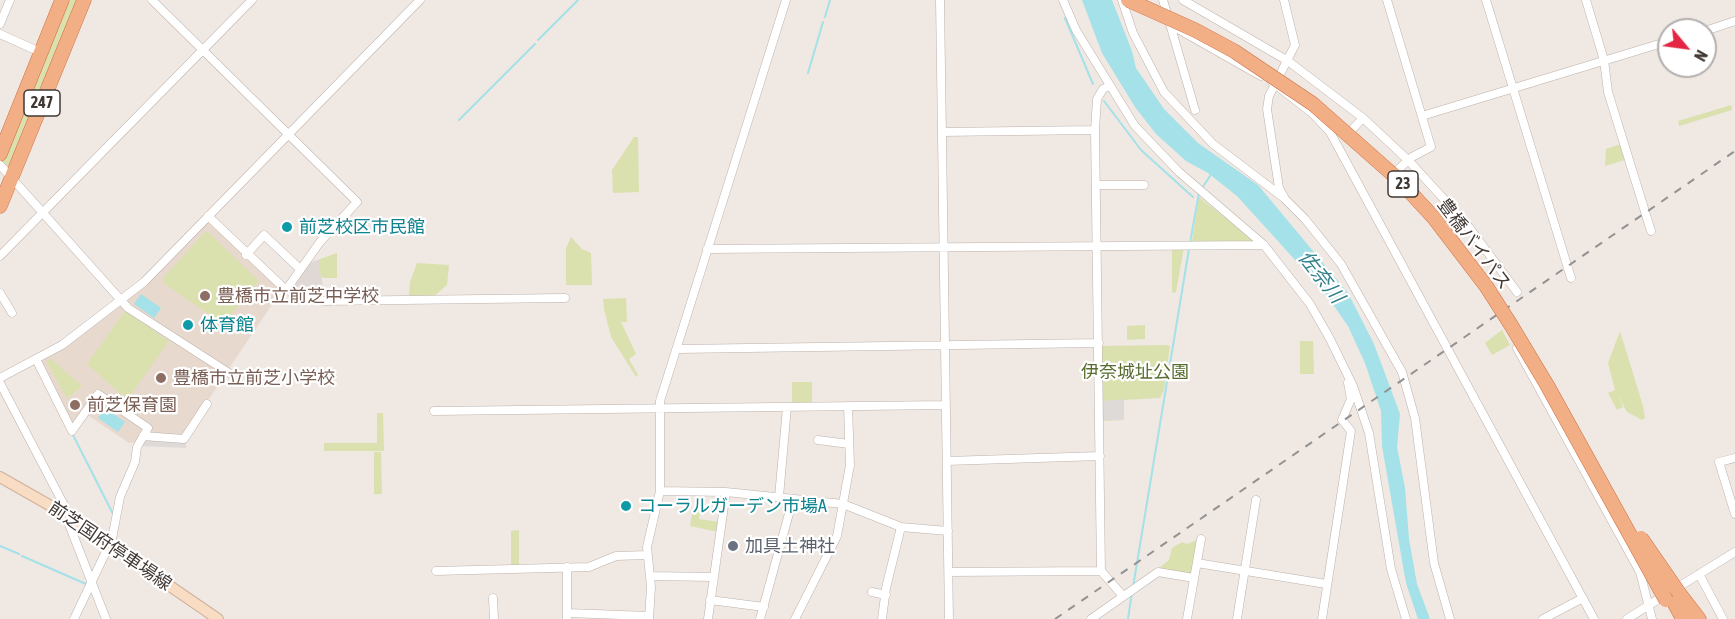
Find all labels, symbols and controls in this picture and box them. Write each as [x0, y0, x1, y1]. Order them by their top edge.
north arrow [1657, 18, 1717, 78]
text: N [1691, 47, 1711, 64]
road number: 247 [24, 90, 60, 116]
road number: 23 [1388, 171, 1418, 197]
street label: 豊橋バイパス [1433, 194, 1515, 294]
place label: 前芝校区市民館 [299, 216, 425, 238]
marker: 前芝校区市民館 [280, 220, 294, 234]
water label: 佐奈川 [1293, 246, 1349, 308]
place label: 豊橋市立前芝中学校 [217, 285, 379, 307]
marker: 豊橋市立前芝中学校 [198, 289, 212, 303]
place label: 体育館 [200, 314, 254, 336]
marker: 体育館 [181, 318, 195, 332]
park label: 伊奈城址公園 [1081, 361, 1189, 383]
place label: 豊橋市立前芝小学校 [173, 367, 335, 389]
marker: 豊橋市立前芝小学校 [154, 371, 168, 385]
place label: 前芝保育園 [87, 394, 177, 416]
marker: 前芝保育園 [68, 398, 82, 412]
place label: コーラルガーデン市場A [638, 495, 827, 517]
street label: 前芝国府停車場線 [44, 497, 176, 595]
marker: コーラルガーデン市場A [619, 499, 633, 513]
place label: 加具土神社 [745, 535, 835, 557]
marker: 加具土神社 [726, 539, 740, 553]

